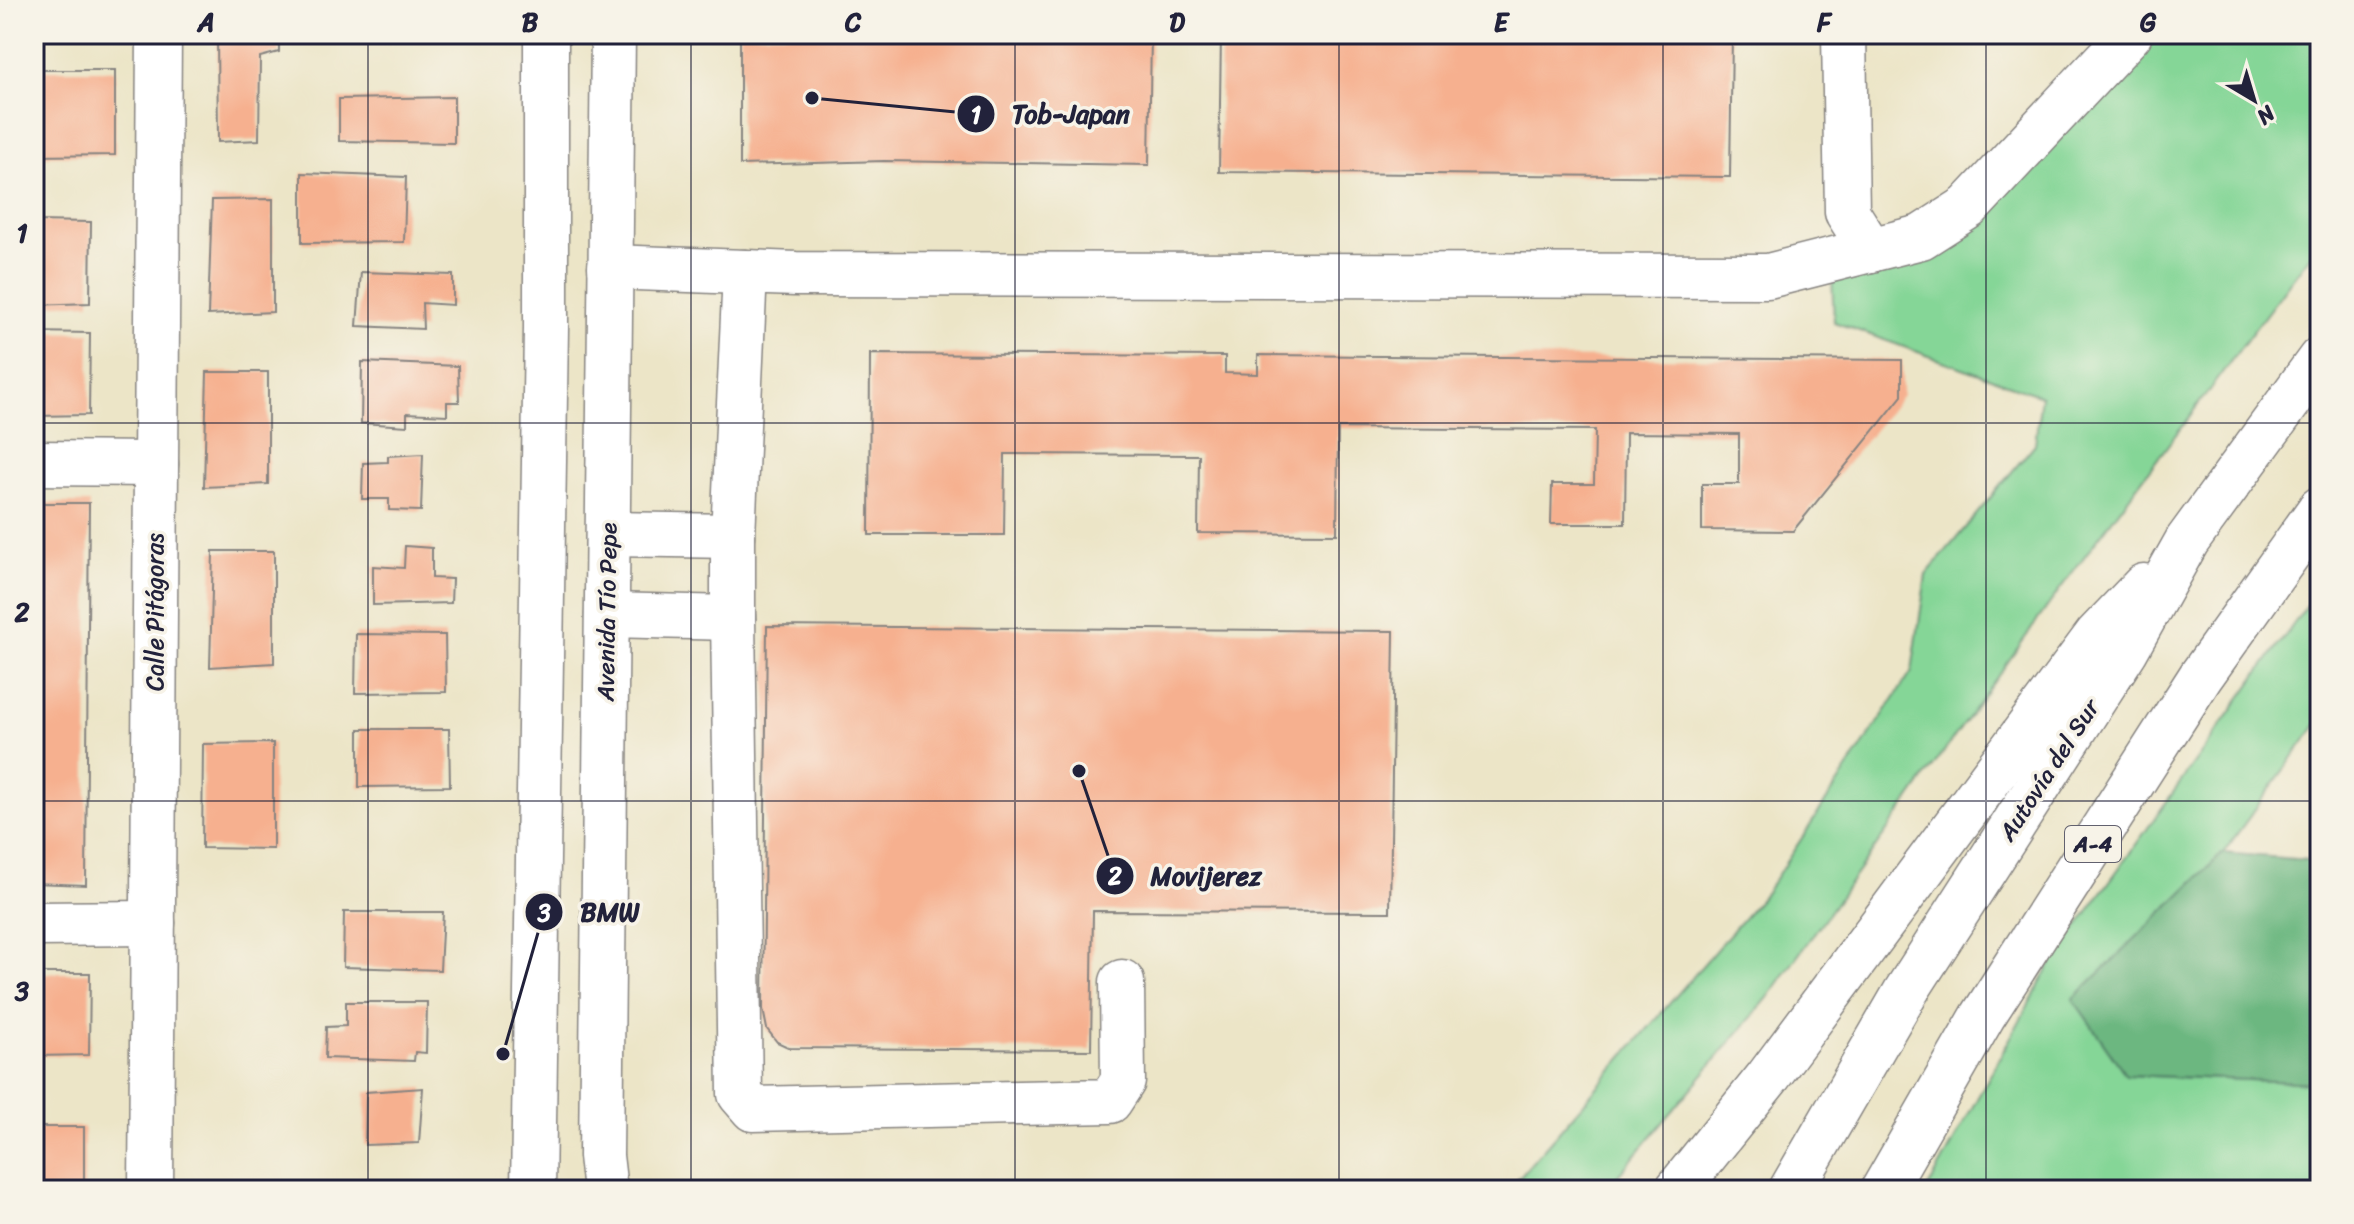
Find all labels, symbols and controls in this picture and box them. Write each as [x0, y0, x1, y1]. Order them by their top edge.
text: A [196, 0, 215, 45]
text: B [522, 0, 539, 45]
text: C [844, 0, 862, 45]
text: D [1169, 0, 1185, 45]
text: E [1494, 0, 1511, 45]
text: F [1816, 0, 1833, 45]
text: G [2140, 0, 2157, 45]
north arrow [2214, 60, 2294, 140]
callout: Tob-Japan [956, 89, 1146, 139]
text: Tob-Japan [1012, 91, 1131, 137]
text: 1 [971, 94, 981, 136]
text: N [2247, 95, 2285, 136]
text: 1 [16, 210, 28, 256]
street label: Avenida Tío Pepe [584, 522, 630, 703]
street label: Calle Pitágoras [134, 533, 176, 691]
text: 2 [13, 589, 30, 635]
street label: Autovía del Sur [1986, 688, 2112, 851]
road number: A-4 [2065, 826, 2121, 862]
callout: Movijerez [1095, 851, 1278, 901]
text: Movijerez [1149, 853, 1263, 899]
text: 2 [1107, 855, 1122, 897]
callout: BMW [524, 887, 656, 937]
text: BMW [580, 889, 640, 935]
text: 3 [536, 892, 551, 934]
text: 3 [14, 968, 30, 1014]

